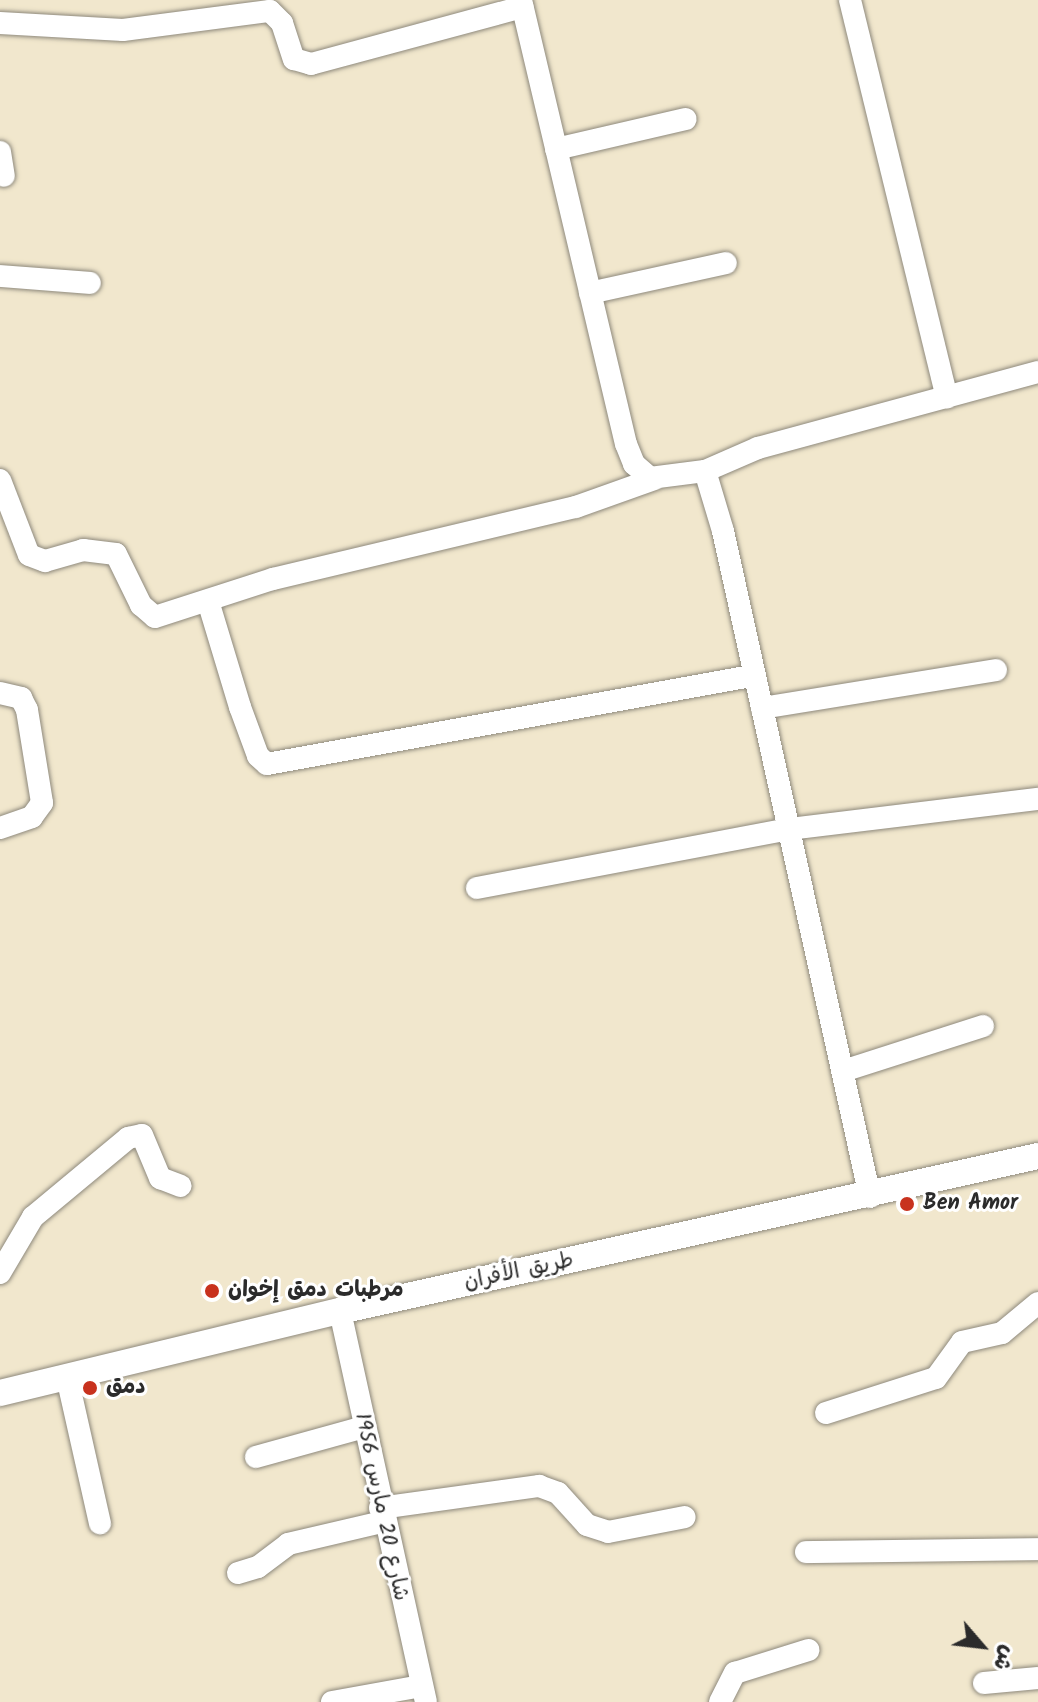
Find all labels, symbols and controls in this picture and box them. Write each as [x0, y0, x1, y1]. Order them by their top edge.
place label: Ben Amor [923, 1191, 1018, 1217]
marker: Ben Amor [898, 1195, 916, 1213]
street label: طريق الأفران [462, 1248, 576, 1296]
place label: مرطبات دمق إخوان [228, 1278, 404, 1304]
marker: مرطبات دمق إخوان [203, 1282, 221, 1300]
place label: دمق [106, 1375, 146, 1401]
marker: دمق [81, 1379, 99, 1397]
street label: شارع 20 مارس 1956 [348, 1411, 414, 1603]
north arrow [942, 1606, 1022, 1686]
text: ش [983, 1639, 1025, 1676]

